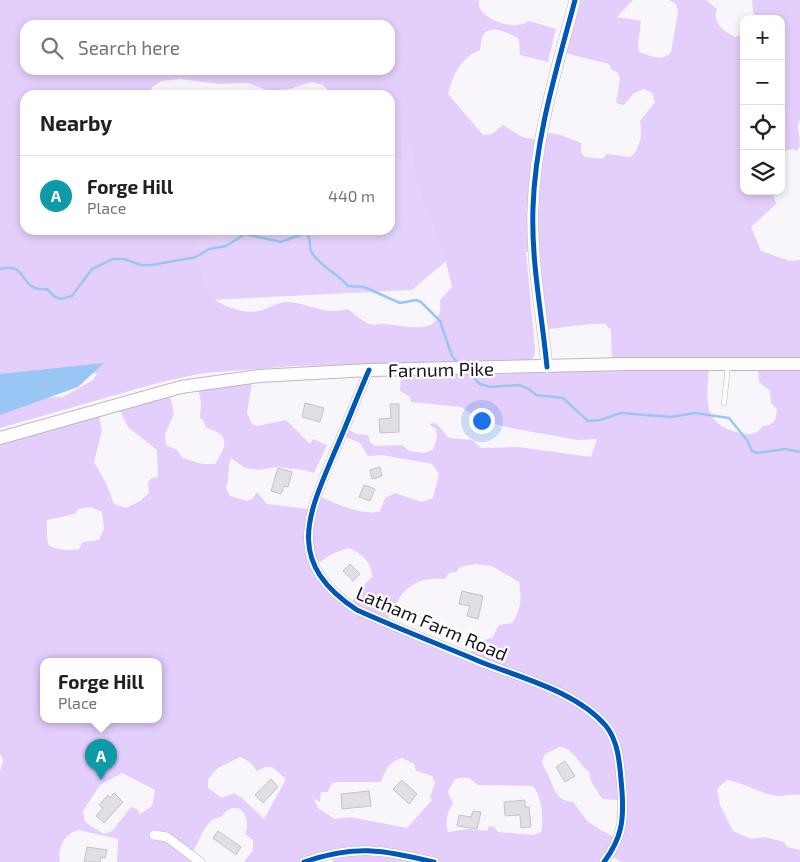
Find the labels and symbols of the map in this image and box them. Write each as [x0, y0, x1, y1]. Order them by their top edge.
street label: Farnum Pike [388, 357, 494, 381]
your location [469, 408, 495, 434]
street label: Latham Farm Road [353, 581, 511, 665]
pin: A [85, 739, 117, 780]

